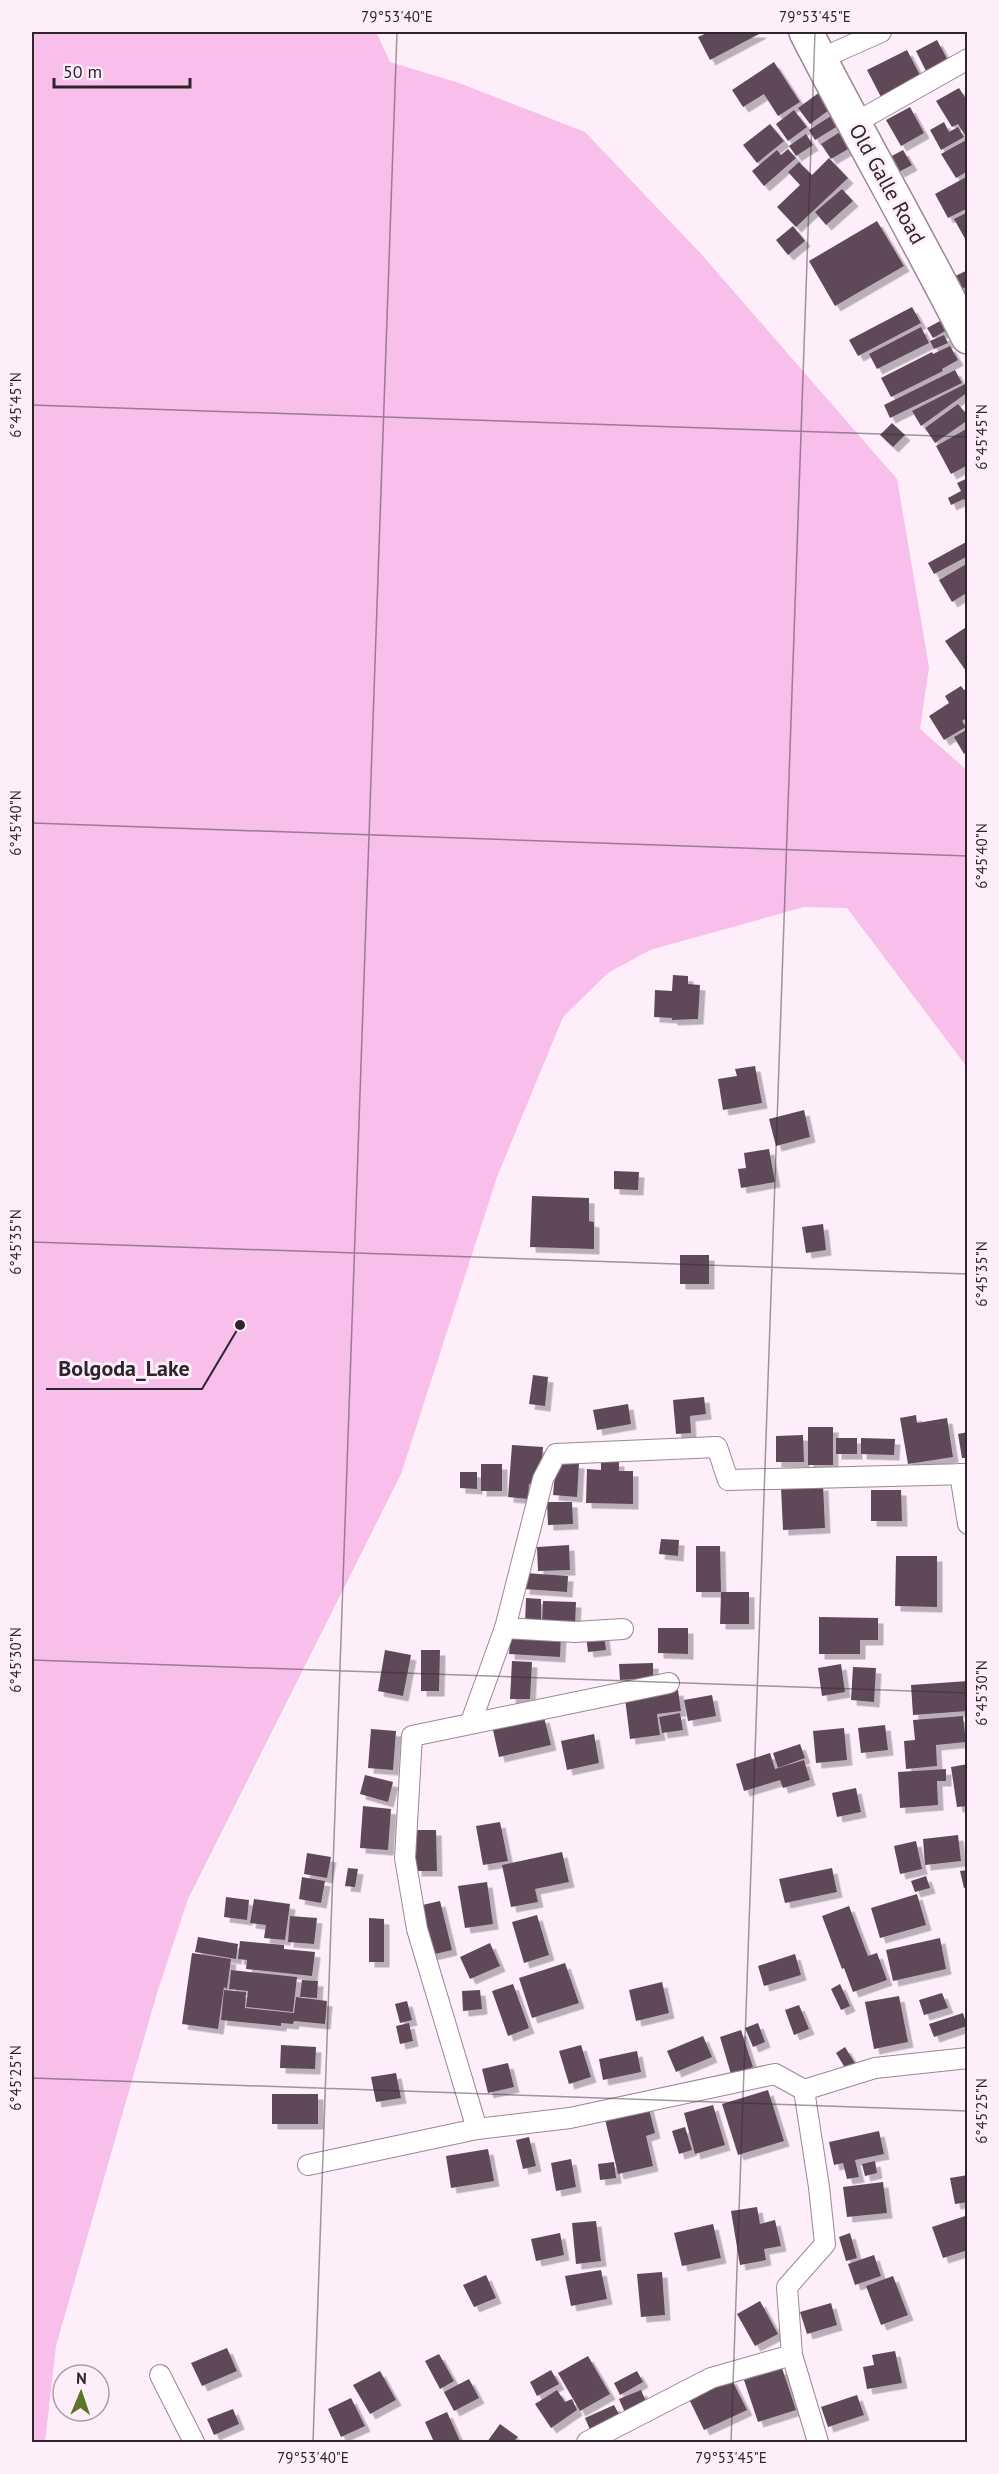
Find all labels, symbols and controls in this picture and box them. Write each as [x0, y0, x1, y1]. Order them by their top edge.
text: 79°53'40"E [361, 7, 433, 26]
text: 79°53'45"E [779, 7, 851, 26]
scale bar [54, 51, 190, 89]
text: 50 m [63, 60, 102, 83]
street label: Old Galle Road [843, 119, 932, 249]
text: 6°45'45"N [6, 372, 25, 438]
text: 6°45'45"N [972, 404, 991, 470]
text: 6°45'40"N [6, 790, 25, 856]
text: 6°45'40"N [972, 823, 991, 889]
text: 6°45'35"N [6, 1209, 25, 1275]
text: 6°45'35"N [972, 1241, 991, 1307]
callout: Bolgoda_Lake [46, 1349, 202, 1389]
text: Bolgoda_Lake [58, 1354, 190, 1382]
text: 6°45'30"N [6, 1627, 25, 1693]
text: 6°45'30"N [972, 1660, 991, 1726]
text: 6°45'25"N [6, 2045, 25, 2111]
text: 6°45'25"N [972, 2078, 991, 2144]
north arrow [51, 2363, 111, 2423]
text: N [76, 2368, 87, 2388]
text: 79°53'40"E [277, 2448, 349, 2467]
text: 79°53'45"E [695, 2448, 767, 2467]

